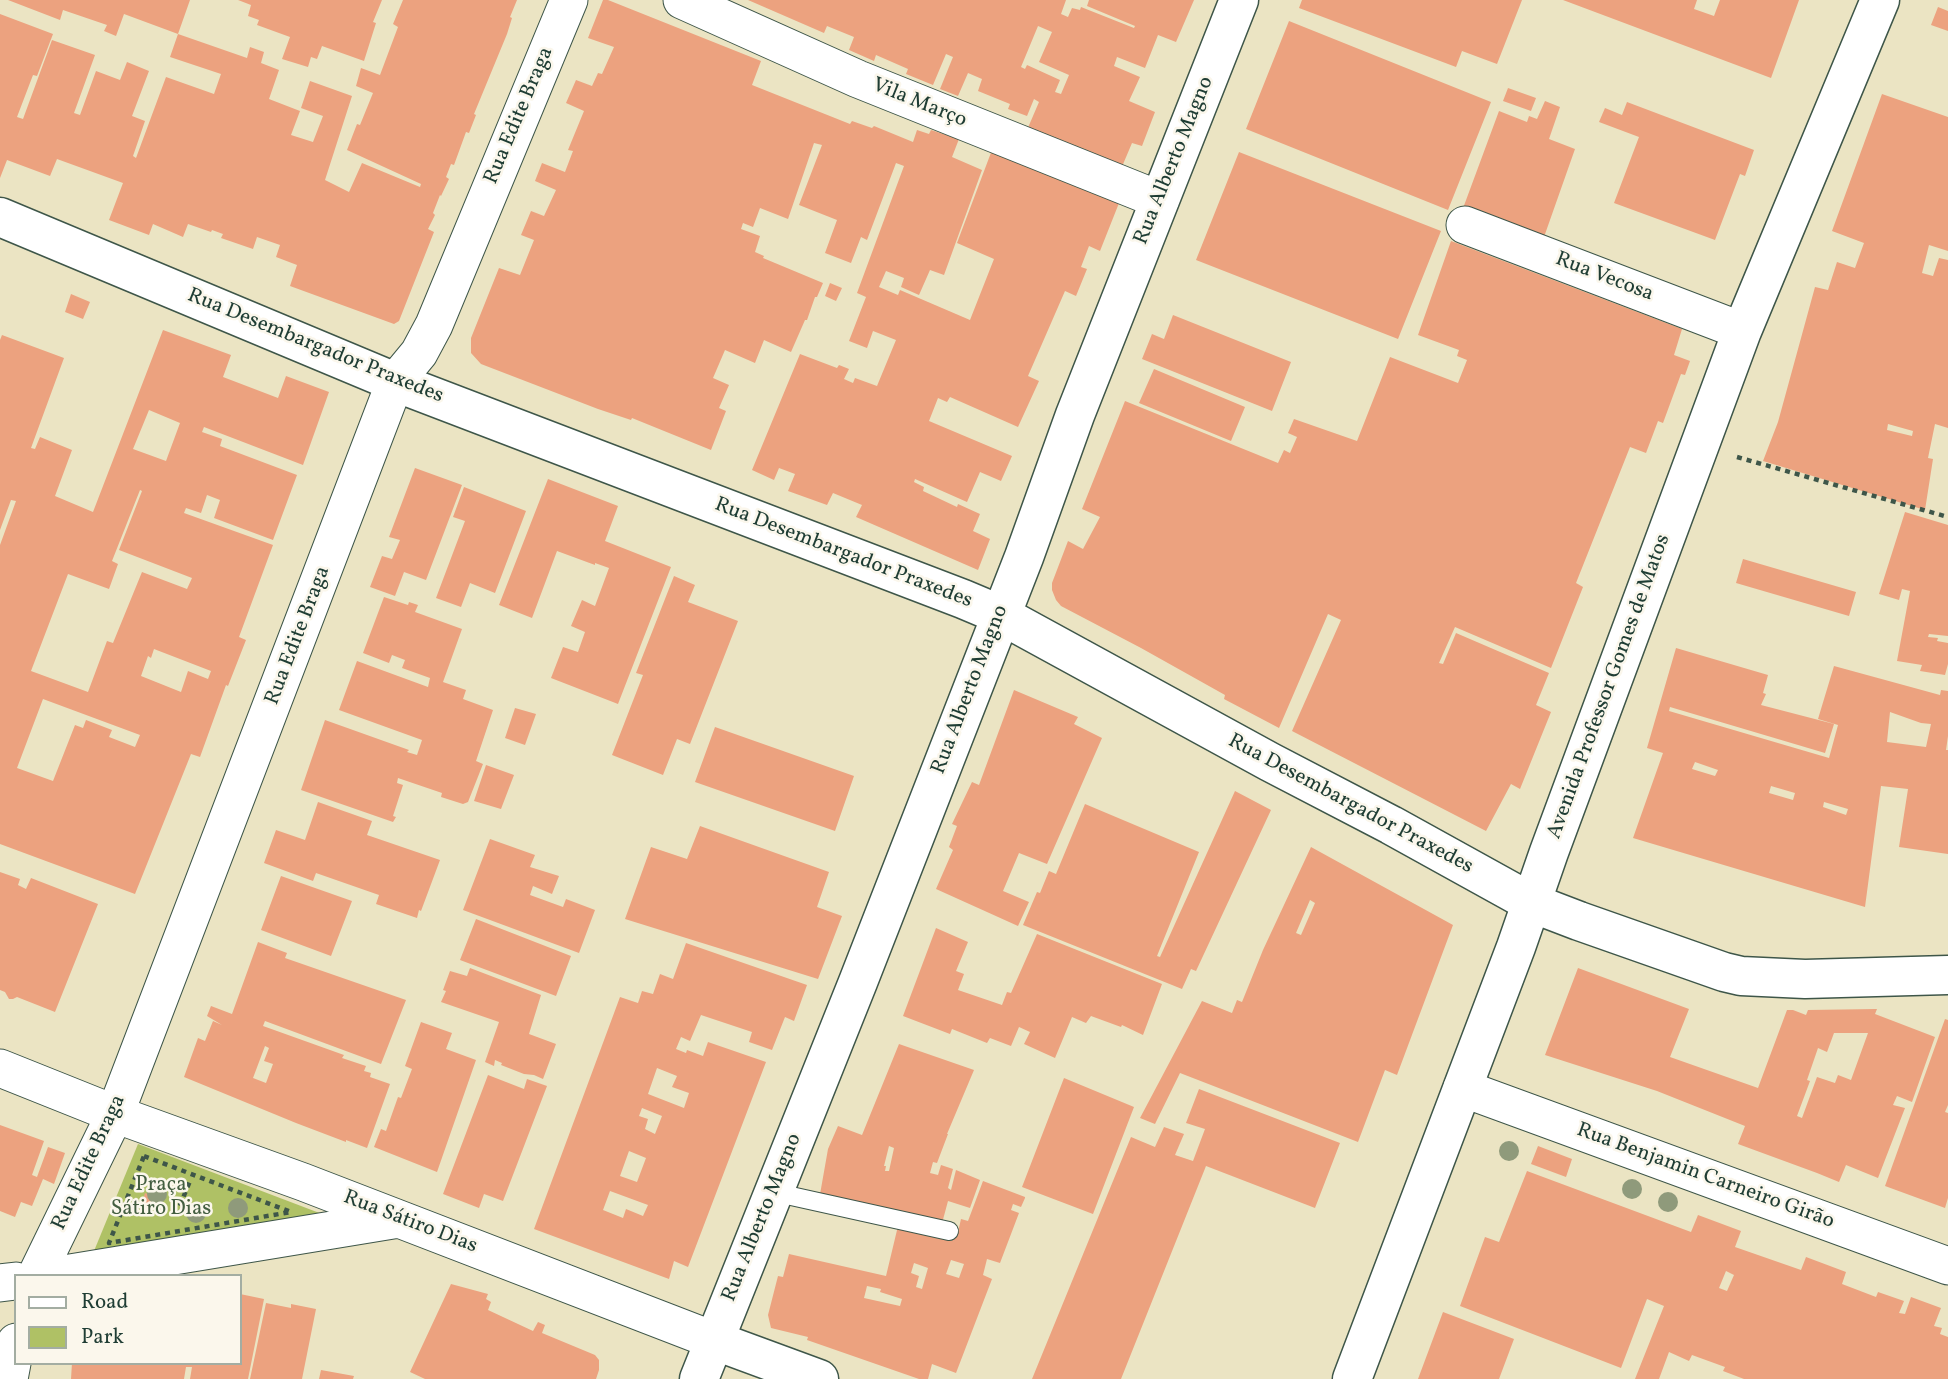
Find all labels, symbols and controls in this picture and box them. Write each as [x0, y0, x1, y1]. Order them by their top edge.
street label: Rua Edite Braga [480, 44, 560, 188]
street label: Rua Alberto Magno [1130, 73, 1220, 249]
street label: Vila Março [868, 74, 970, 134]
street label: Rua Vecosa [1551, 248, 1657, 308]
street label: Rua Desembargador Praxedes [183, 284, 447, 410]
street label: Rua Desembargador Praxedes [711, 493, 975, 615]
street label: Avenida Professor Gomes de Matos [1543, 531, 1677, 843]
street label: Rua Edite Braga [261, 563, 337, 709]
street label: Rua Alberto Magno [927, 602, 1015, 778]
street label: Rua Desembargador Praxedes [1223, 730, 1477, 880]
street label: Rua Edite Braga [48, 1091, 132, 1235]
street label: Rua Benjamin Carneiro Girão [1573, 1119, 1837, 1235]
street label: Rua Alberto Magno [718, 1130, 808, 1306]
park label: Praça Sátiro Dias [111, 1173, 211, 1223]
street label: Rua Sátiro Dias [339, 1186, 481, 1260]
legend [14, 1274, 242, 1365]
text: Road [81, 1288, 128, 1317]
text: Park [81, 1323, 124, 1352]

